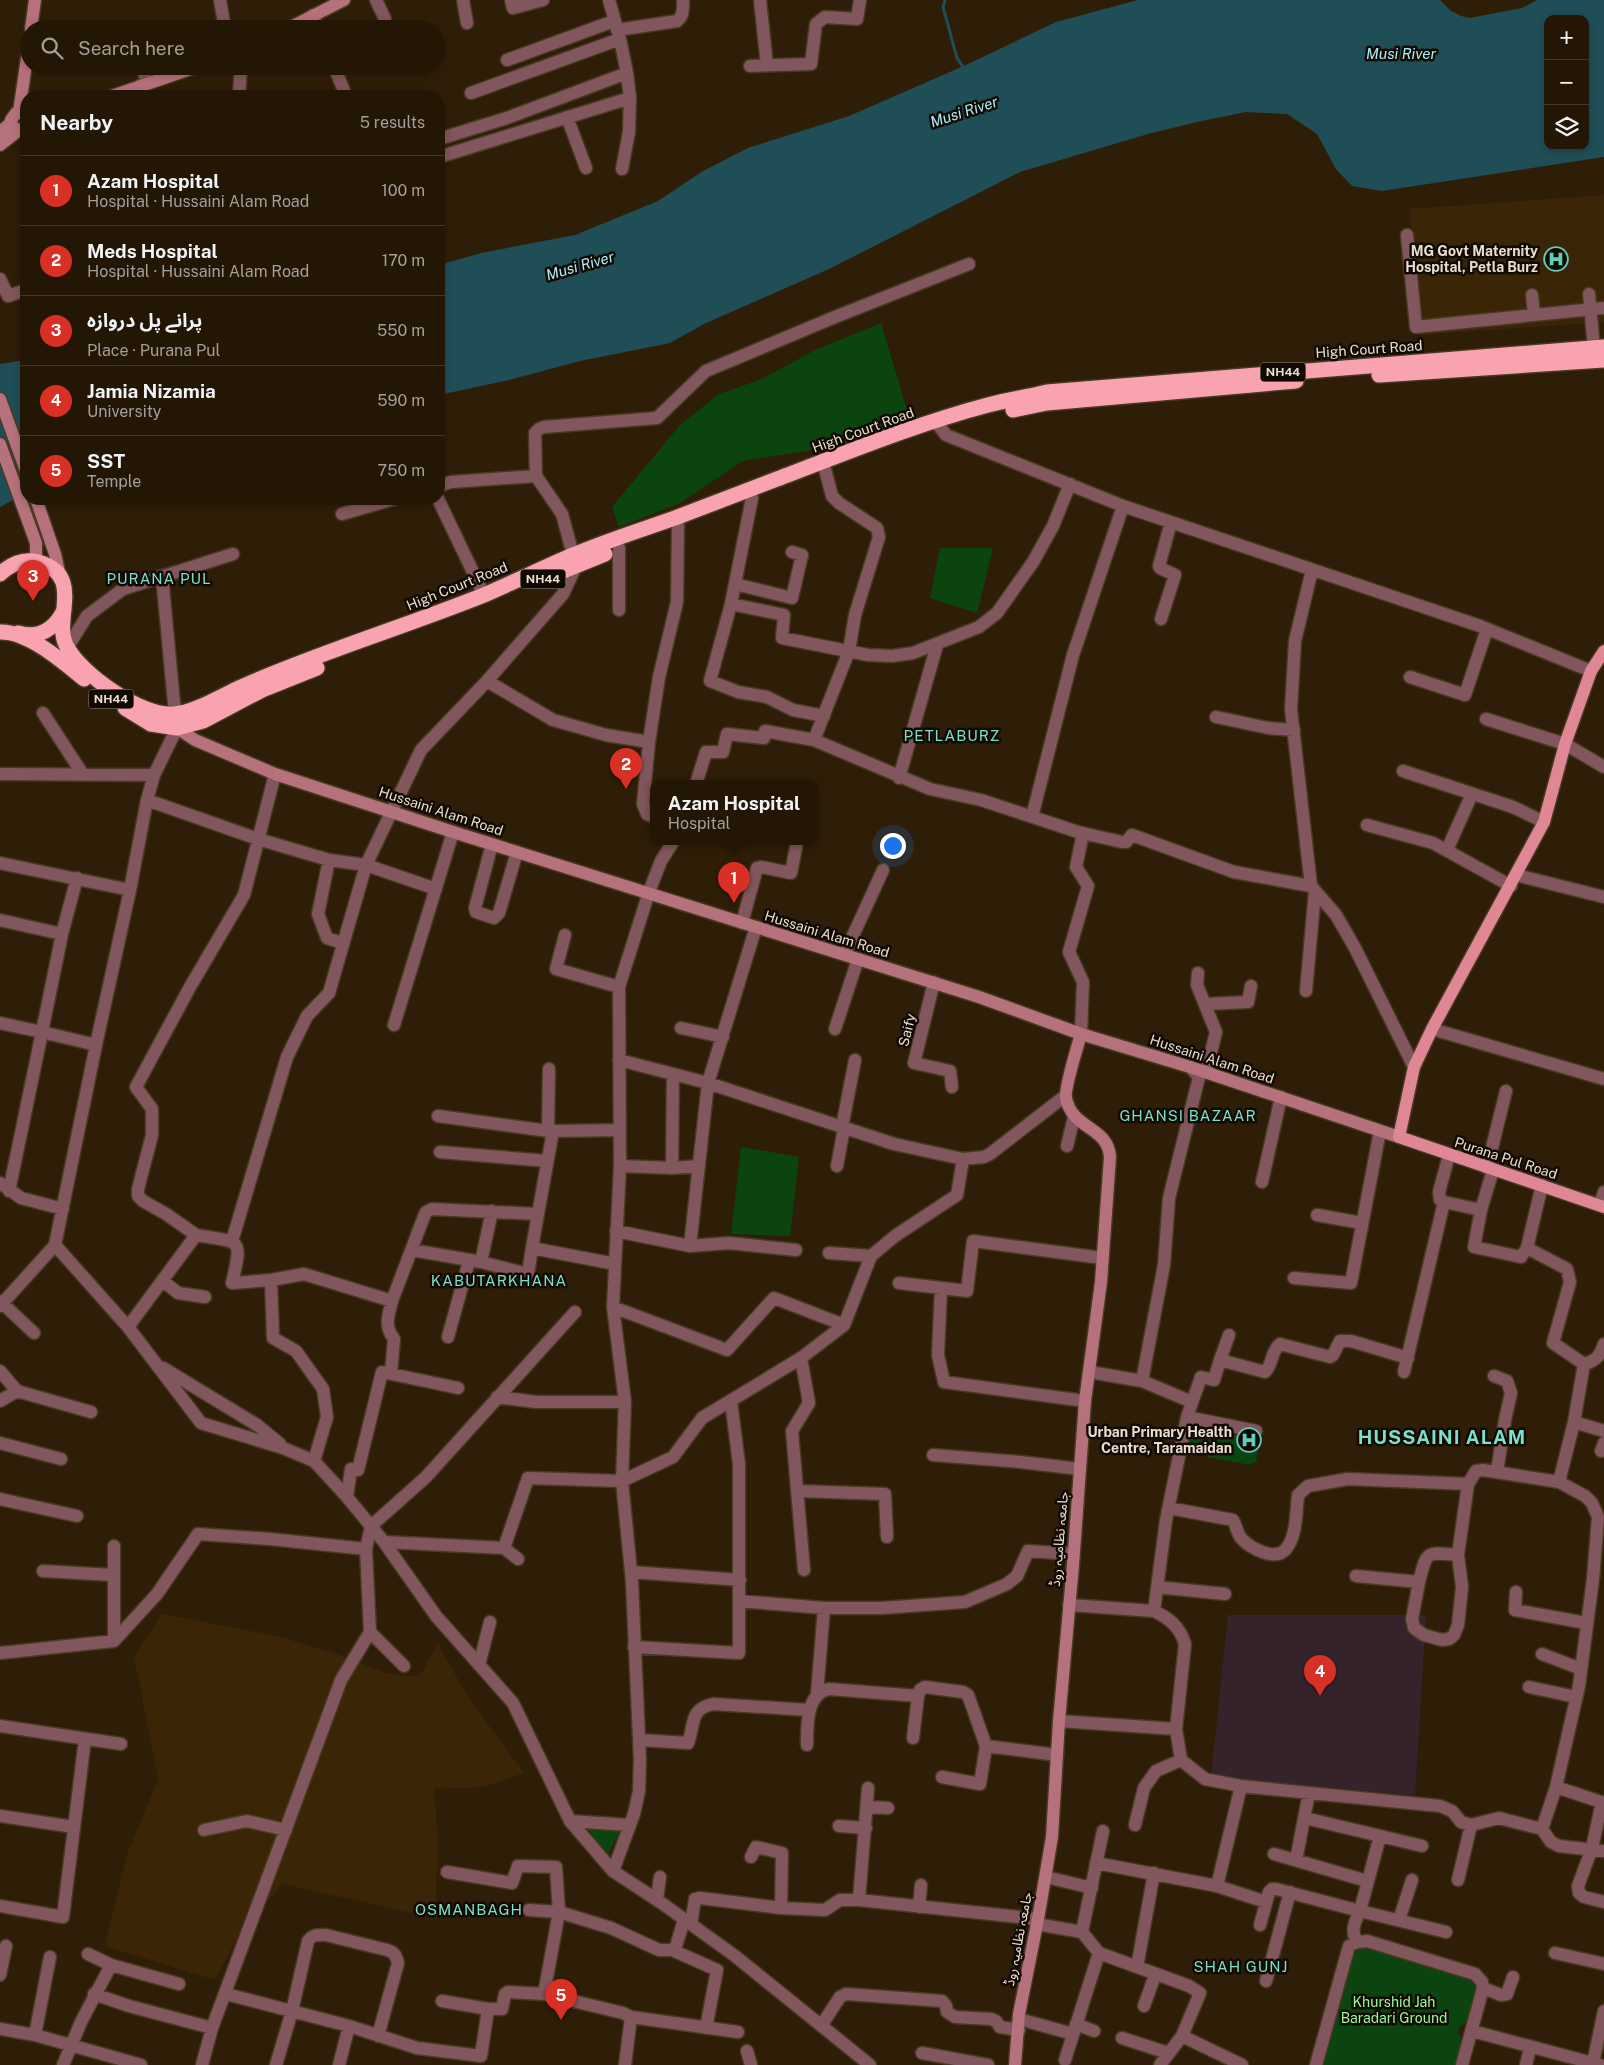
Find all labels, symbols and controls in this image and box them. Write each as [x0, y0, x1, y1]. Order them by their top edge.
map controls [1544, 15, 1589, 150]
button: + [1544, 15, 1589, 60]
search box [20, 20, 445, 75]
icon: search [38, 34, 66, 62]
text: Search here [78, 37, 185, 59]
water label: Musi River [1366, 45, 1436, 62]
button: − [1544, 60, 1589, 105]
water label: Musi River [928, 93, 1000, 130]
button: layers [1544, 105, 1589, 150]
text: Nearby [40, 110, 113, 135]
text: 5 results [360, 113, 425, 132]
text: Azam Hospital [87, 170, 219, 192]
text: 1 [53, 181, 59, 200]
text: 100 m [381, 181, 425, 200]
text: Hospital · Hussaini Alam Road [87, 192, 309, 211]
text: Meds Hospital [87, 240, 218, 262]
place label: MG Govt Maternity Hospital, Petla Burz [1405, 243, 1538, 275]
hospital icon: MG Govt Maternity Hospital, Petla Burz [1543, 246, 1569, 272]
water label: Musi River [544, 248, 616, 283]
text: 2 [51, 251, 61, 270]
text: 170 m [382, 251, 425, 270]
text: Hospital · Hussaini Alam Road [87, 262, 309, 281]
text: پرانے پل دروازہ [87, 309, 202, 331]
text: 3 [51, 321, 61, 340]
text: 550 m [377, 321, 425, 340]
street label: High Court Road [1315, 337, 1423, 361]
text: Place · Purana Pul [87, 341, 220, 360]
road number: NH44 [1260, 362, 1306, 382]
text: Jamia Nizamia [87, 380, 216, 402]
text: 4 [51, 391, 61, 410]
text: 590 m [377, 391, 425, 410]
text: University [87, 402, 161, 421]
street label: High Court Road [810, 404, 916, 456]
text: SST [87, 450, 125, 472]
text: 5 [51, 461, 61, 480]
text: 750 m [378, 461, 425, 480]
text: Temple [87, 472, 141, 491]
street label: High Court Road [404, 558, 510, 614]
pin: 3 [17, 560, 49, 601]
district label: PURANA PUL [106, 570, 212, 587]
road number: NH44 [520, 570, 566, 588]
road number: NH44 [88, 690, 134, 709]
district label: PETLABURZ [904, 727, 1000, 744]
pin: 2 [610, 748, 642, 789]
popup [650, 780, 818, 845]
street label: Hussaini Alam Road [377, 783, 505, 839]
text: Azam Hospital [668, 792, 800, 814]
text: Hospital [668, 814, 730, 833]
your location [880, 833, 906, 859]
pin: 1 [718, 862, 750, 903]
street label: Hussaini Alam Road [763, 907, 891, 961]
street label: Saify [895, 1011, 919, 1048]
street label: Hussaini Alam Road [1148, 1031, 1276, 1087]
district label: GHANSI BAZAAR [1119, 1107, 1257, 1124]
street label: Purana Pul Road [1453, 1134, 1559, 1182]
district label: KABUTARKHANA [431, 1272, 567, 1289]
place label: Urban Primary Health Centre, Taramaidan [1087, 1424, 1232, 1456]
district label: HUSSAINI ALAM [1358, 1426, 1526, 1448]
hospital icon: Urban Primary Health Centre, Taramaidan [1236, 1427, 1262, 1453]
street label: جامعہ نظامیہ روڈ [1047, 1491, 1072, 1587]
pin: 4 [1304, 1655, 1336, 1696]
street label: جامعہ نظامیہ روڈ [1001, 1891, 1036, 1988]
district label: OSMANBAGH [415, 1901, 523, 1918]
district label: SHAH GUNJ [1194, 1958, 1288, 1975]
pin: 5 [545, 1979, 577, 2020]
park label: Khurshid Jah Baradari Ground [1341, 1994, 1447, 2026]

